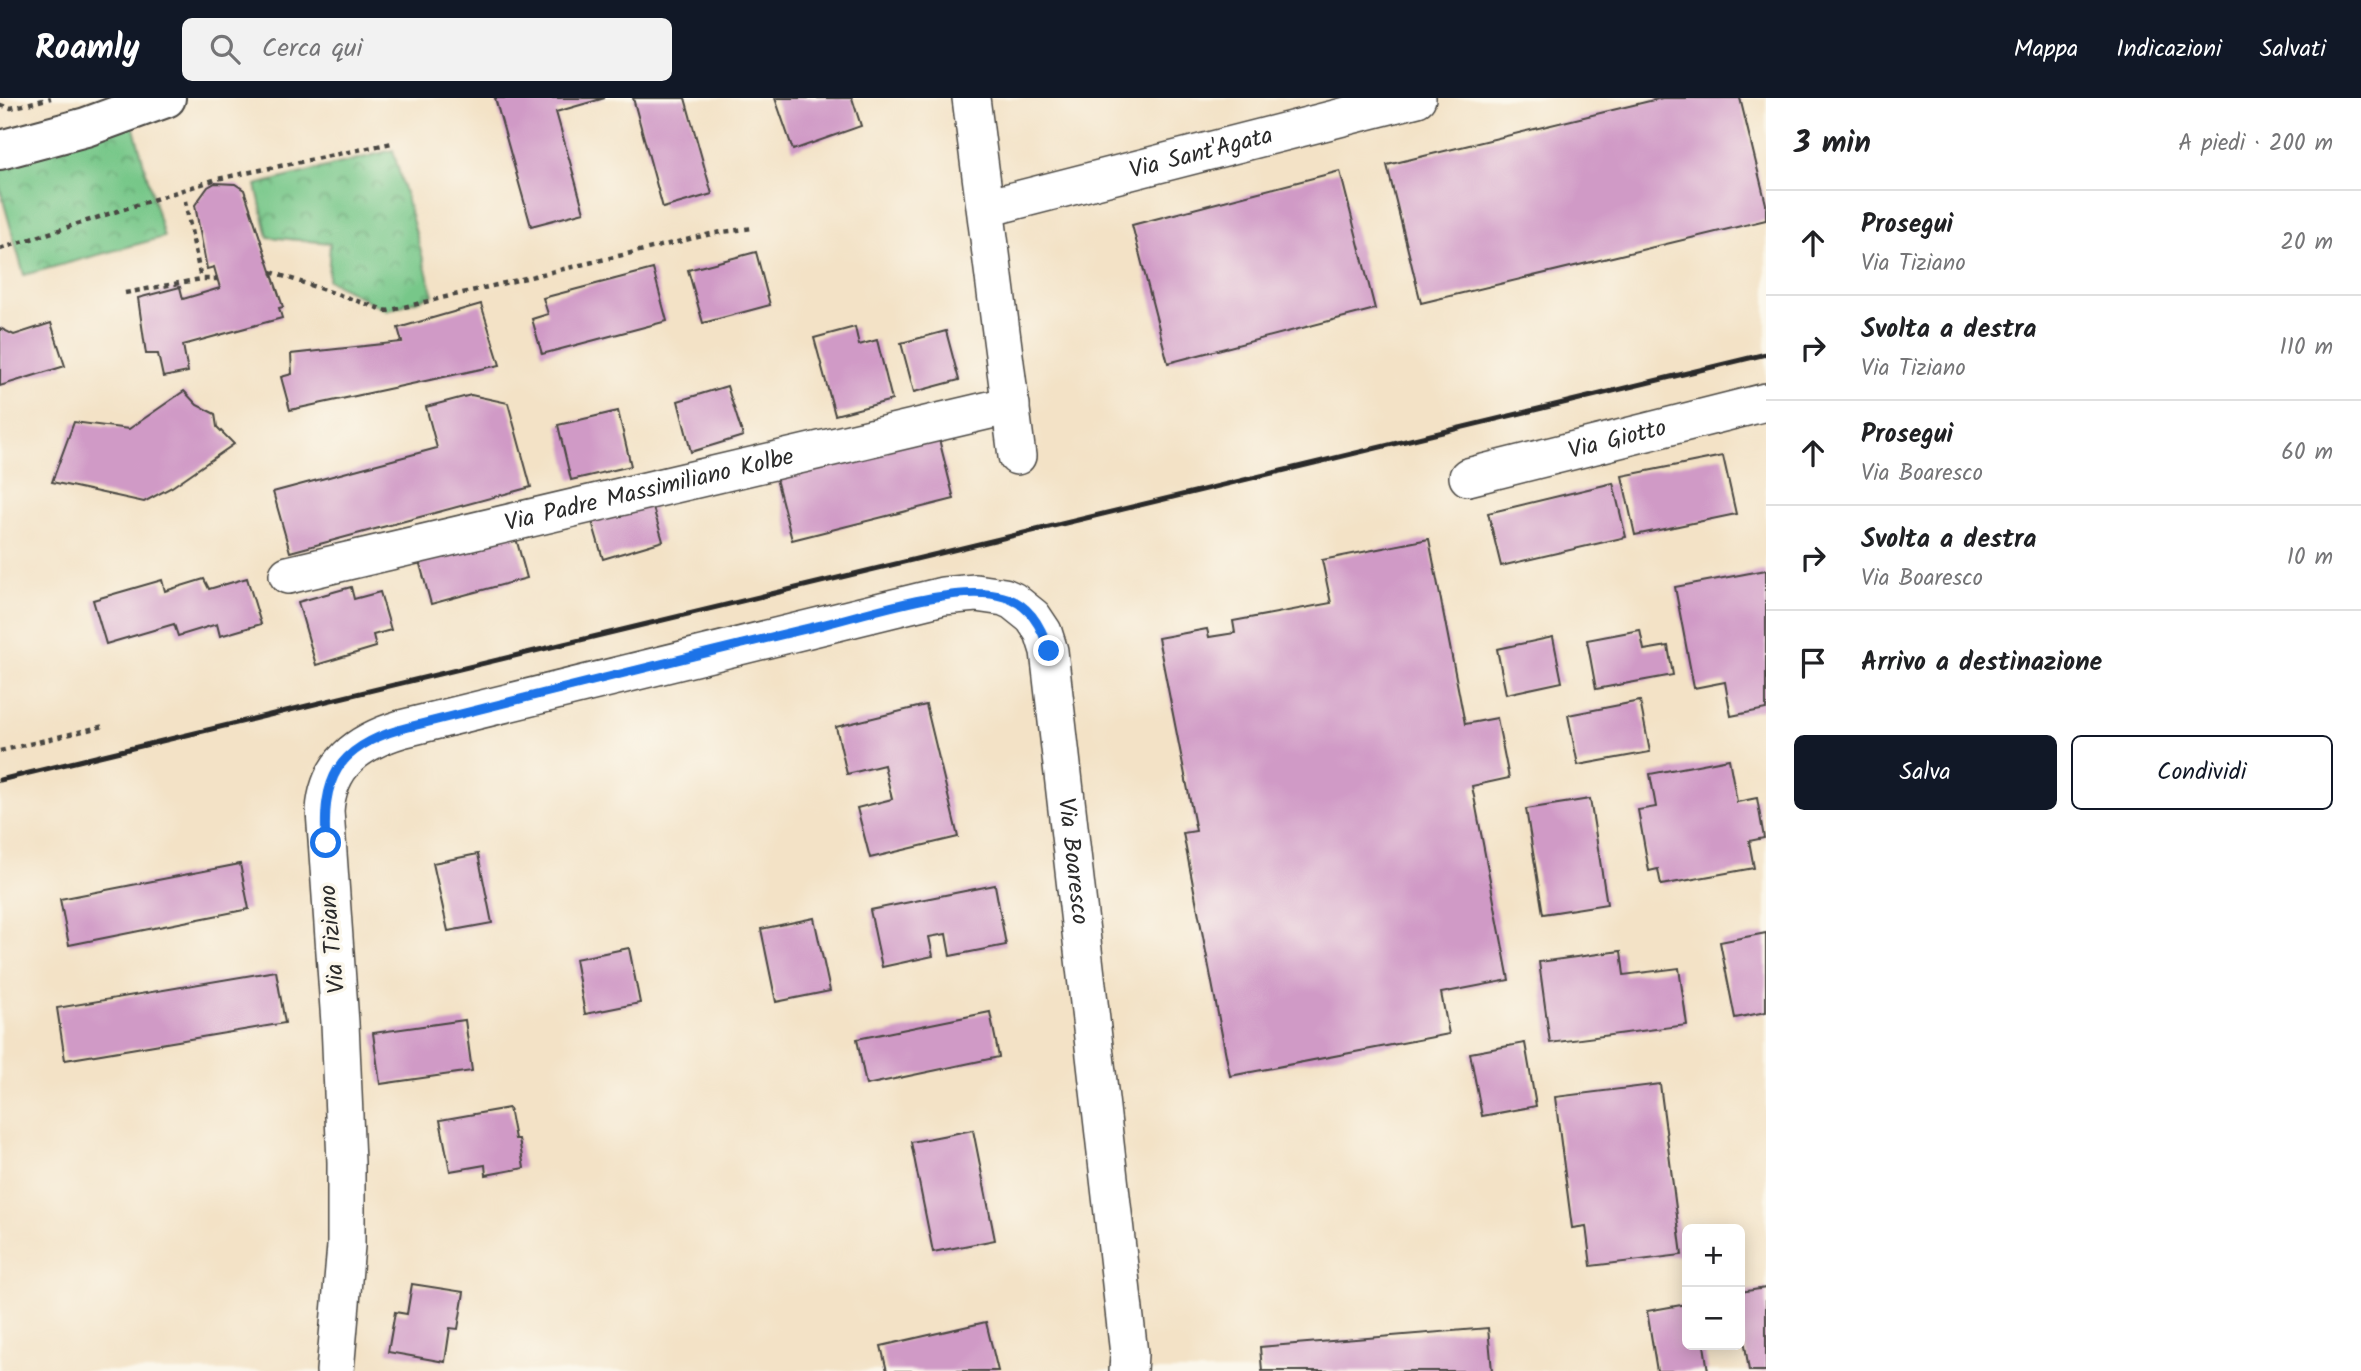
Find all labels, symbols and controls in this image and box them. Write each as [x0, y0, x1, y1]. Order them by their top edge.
search box [182, 18, 672, 81]
text: Roamly [35, 23, 140, 76]
text: Cerca qui [262, 28, 363, 70]
icon: search [206, 30, 244, 68]
text: Mappa [2014, 30, 2078, 69]
text: Indicazioni [2116, 30, 2222, 69]
text: Salvati [2260, 30, 2326, 69]
street label: Via Sant'Agata [1125, 116, 1277, 190]
text: 3 min [1794, 120, 1871, 168]
text: A piedi · 200 m [2178, 126, 2333, 162]
text: Prosegui [1861, 204, 1953, 246]
icon: ahead [1794, 224, 1832, 262]
text: 20 m [2281, 225, 2333, 261]
text: Via Tiziano [1861, 246, 1966, 282]
text: Svolta a destra [1861, 309, 2037, 351]
icon: right [1794, 329, 1832, 367]
text: 110 m [2280, 330, 2333, 366]
text: Via Tiziano [1861, 351, 1966, 387]
street label: Via Giotto [1564, 408, 1671, 471]
text: Prosegui [1861, 414, 1953, 456]
icon: ahead [1794, 434, 1832, 472]
text: 60 m [2281, 435, 2333, 471]
street label: Via Padre Massimiliano Kolbe [501, 437, 798, 543]
text: Via Boaresco [1861, 456, 1983, 492]
text: Svolta a destra [1861, 519, 2037, 561]
icon: right [1794, 539, 1832, 577]
text: 10 m [2287, 540, 2333, 576]
text: Via Boaresco [1861, 561, 1983, 597]
route end [1033, 635, 1064, 666]
text: Arrivo a destinazione [1861, 642, 2102, 684]
icon: arrive [1794, 644, 1832, 682]
button: Salva [1794, 735, 2057, 810]
button: Condividi [2071, 735, 2333, 810]
street label: Via Boaresco [1046, 796, 1100, 927]
route start [310, 827, 341, 858]
street label: Via Tiziano [309, 883, 357, 995]
map controls [1682, 1224, 1745, 1350]
button: + [1682, 1224, 1745, 1287]
button: − [1682, 1287, 1745, 1350]

